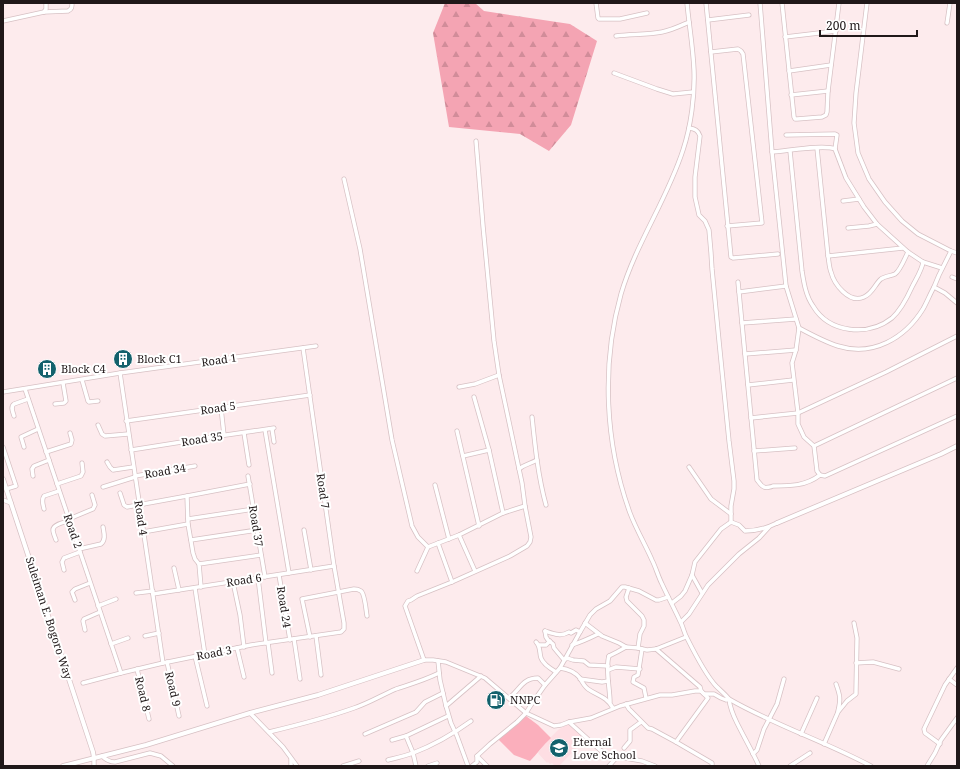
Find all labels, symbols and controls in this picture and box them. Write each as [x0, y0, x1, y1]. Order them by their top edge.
scale bar [820, 12, 917, 38]
text: 200 m [826, 17, 861, 34]
building icon: Block C1 [112, 348, 134, 370]
street label: Road 1 [200, 350, 238, 369]
place label: Block C1 [137, 351, 182, 366]
building icon: Block C4 [36, 358, 58, 380]
place label: Block C4 [61, 361, 106, 376]
street label: Road 5 [199, 398, 237, 417]
street label: Road 35 [180, 428, 224, 449]
street label: Road 34 [143, 460, 187, 482]
street label: Road 7 [314, 472, 333, 510]
street label: Road 4 [131, 499, 152, 537]
street label: Road 37 [246, 504, 267, 548]
street label: Road 2 [61, 512, 86, 550]
street label: Suleiman E. Bogoro Way [23, 555, 77, 682]
street label: Road 6 [225, 569, 263, 590]
street label: Road 24 [274, 585, 295, 629]
street label: Road 3 [195, 642, 233, 663]
street label: Road 9 [162, 670, 185, 708]
street label: Road 8 [132, 675, 155, 713]
fuel station icon: NNPC [485, 689, 507, 711]
place label: NNPC [510, 692, 540, 707]
place label: Eternal Love School [573, 734, 636, 762]
school or university icon: Eternal Love School [548, 737, 570, 759]

